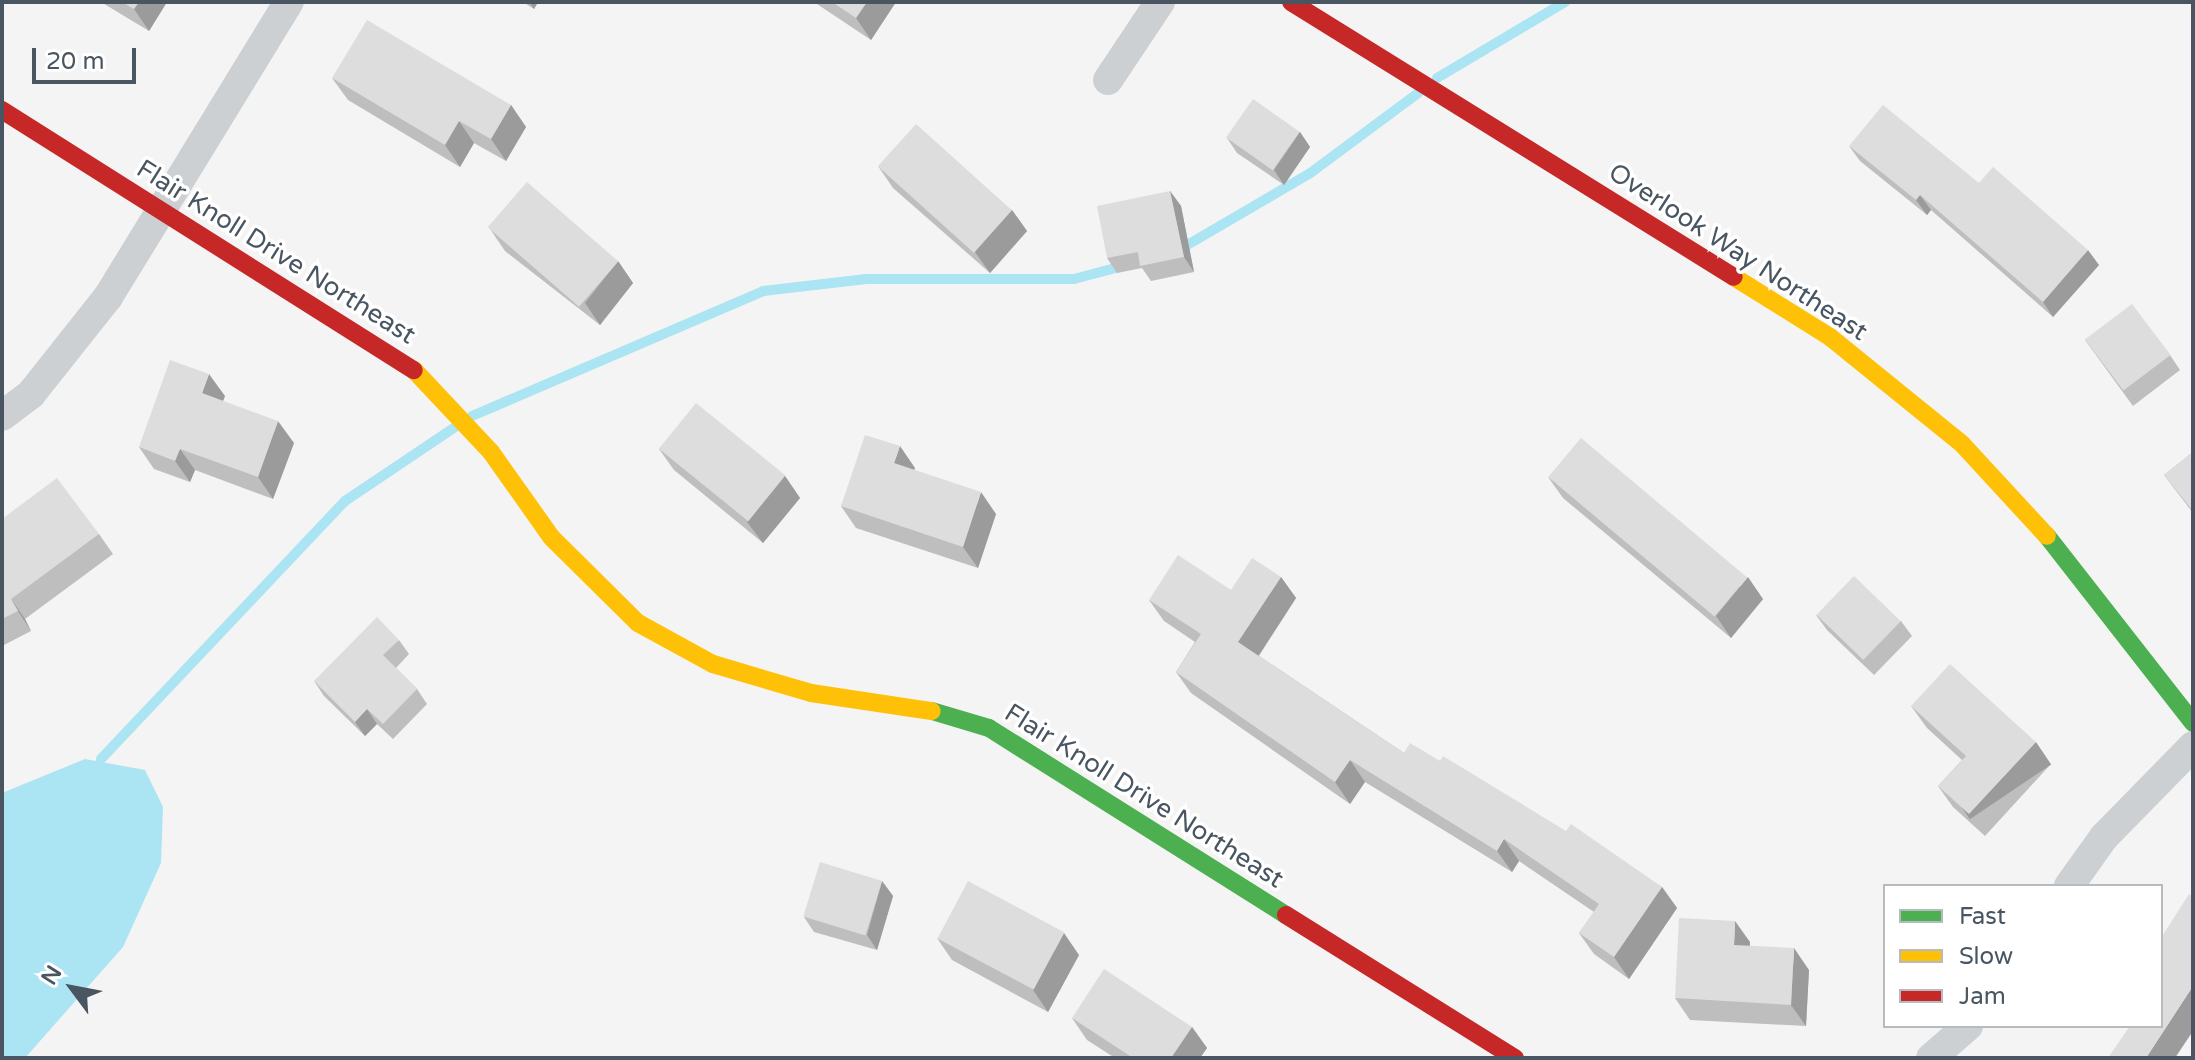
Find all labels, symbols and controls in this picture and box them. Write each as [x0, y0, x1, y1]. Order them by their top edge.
scale bar [36, 32, 140, 82]
text: 20 m [46, 47, 104, 76]
street label: Flair Knoll Drive Northeast [131, 153, 421, 351]
street label: Overlook Way Northeast [1603, 157, 1873, 347]
street label: Flair Knoll Drive Northeast [999, 697, 1289, 895]
legend [1883, 884, 2163, 1028]
text: Fast [1959, 902, 2006, 931]
text: Slow [1959, 942, 2013, 971]
north arrow [32, 948, 112, 1028]
text: N [36, 961, 67, 990]
text: Jam [1959, 982, 2006, 1011]

